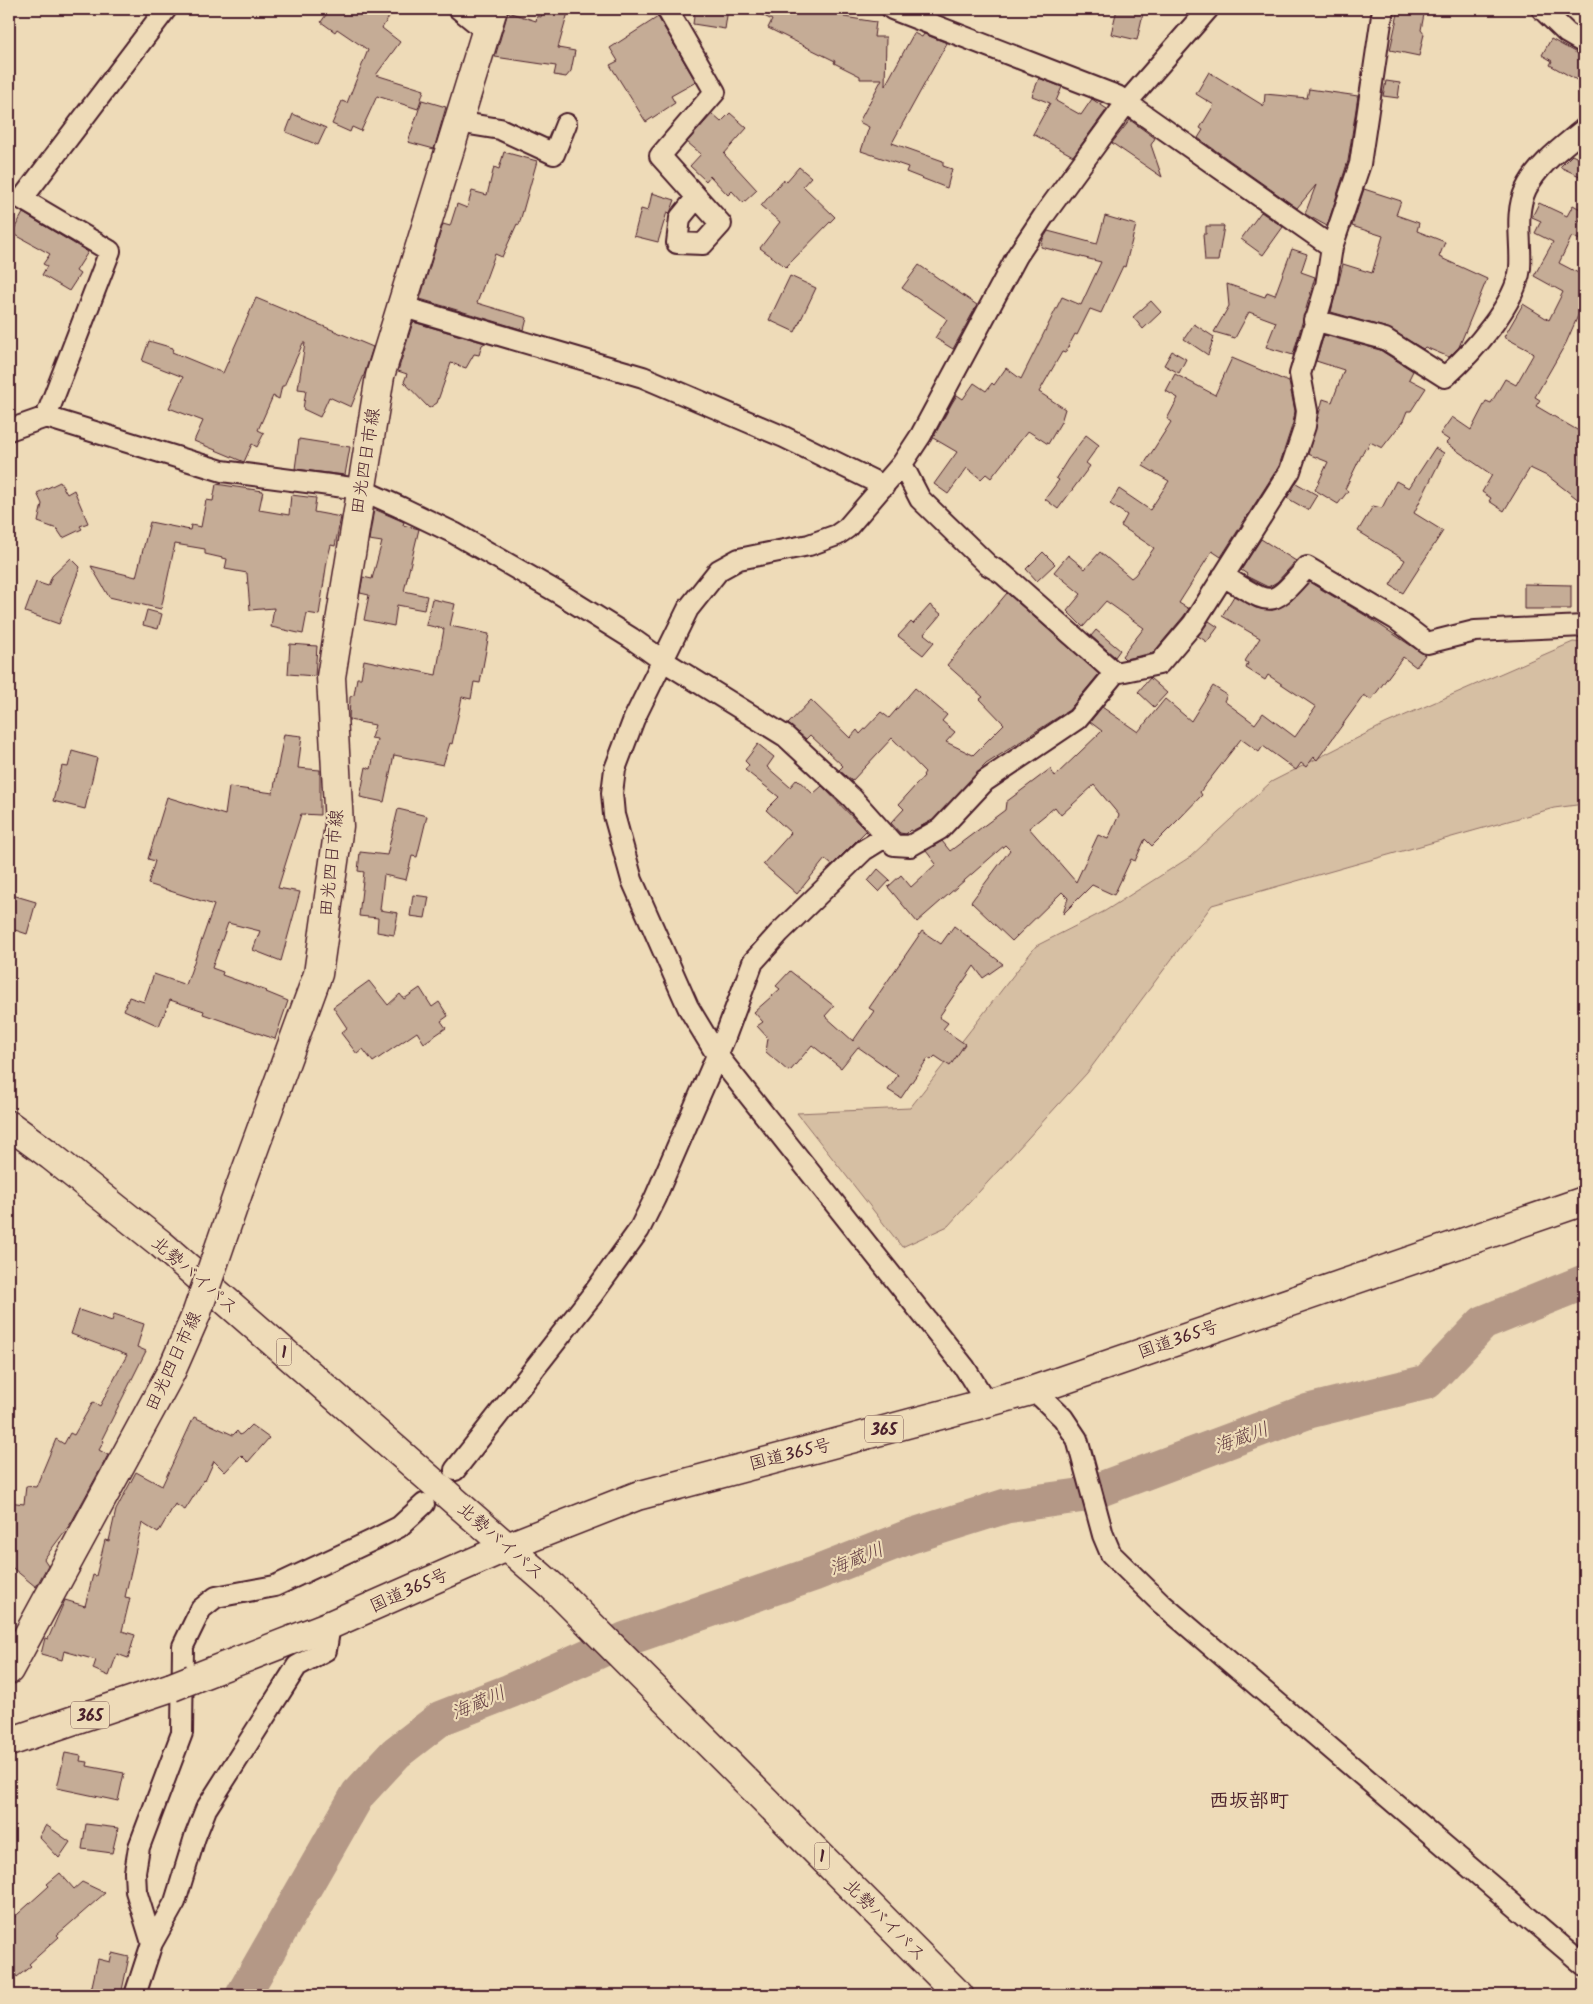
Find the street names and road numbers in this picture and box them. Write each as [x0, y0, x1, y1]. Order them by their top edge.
street label: 田光四日市線 [344, 406, 389, 517]
street label: 田光四日市線 [312, 808, 353, 918]
street label: 北勢バイパス [144, 1230, 244, 1322]
street label: 田光四日市線 [138, 1307, 210, 1417]
street label: 国道365号 [1134, 1313, 1223, 1368]
road number: 1 [276, 1338, 292, 1365]
road number: 365 [865, 1416, 903, 1442]
street label: 国道365号 [746, 1431, 835, 1480]
street label: 北勢バイパス [450, 1496, 550, 1588]
street label: 国道365号 [365, 1561, 454, 1622]
road number: 365 [71, 1702, 109, 1728]
road number: 1 [814, 1842, 830, 1870]
street label: 北勢バイパス [836, 1873, 932, 1969]

